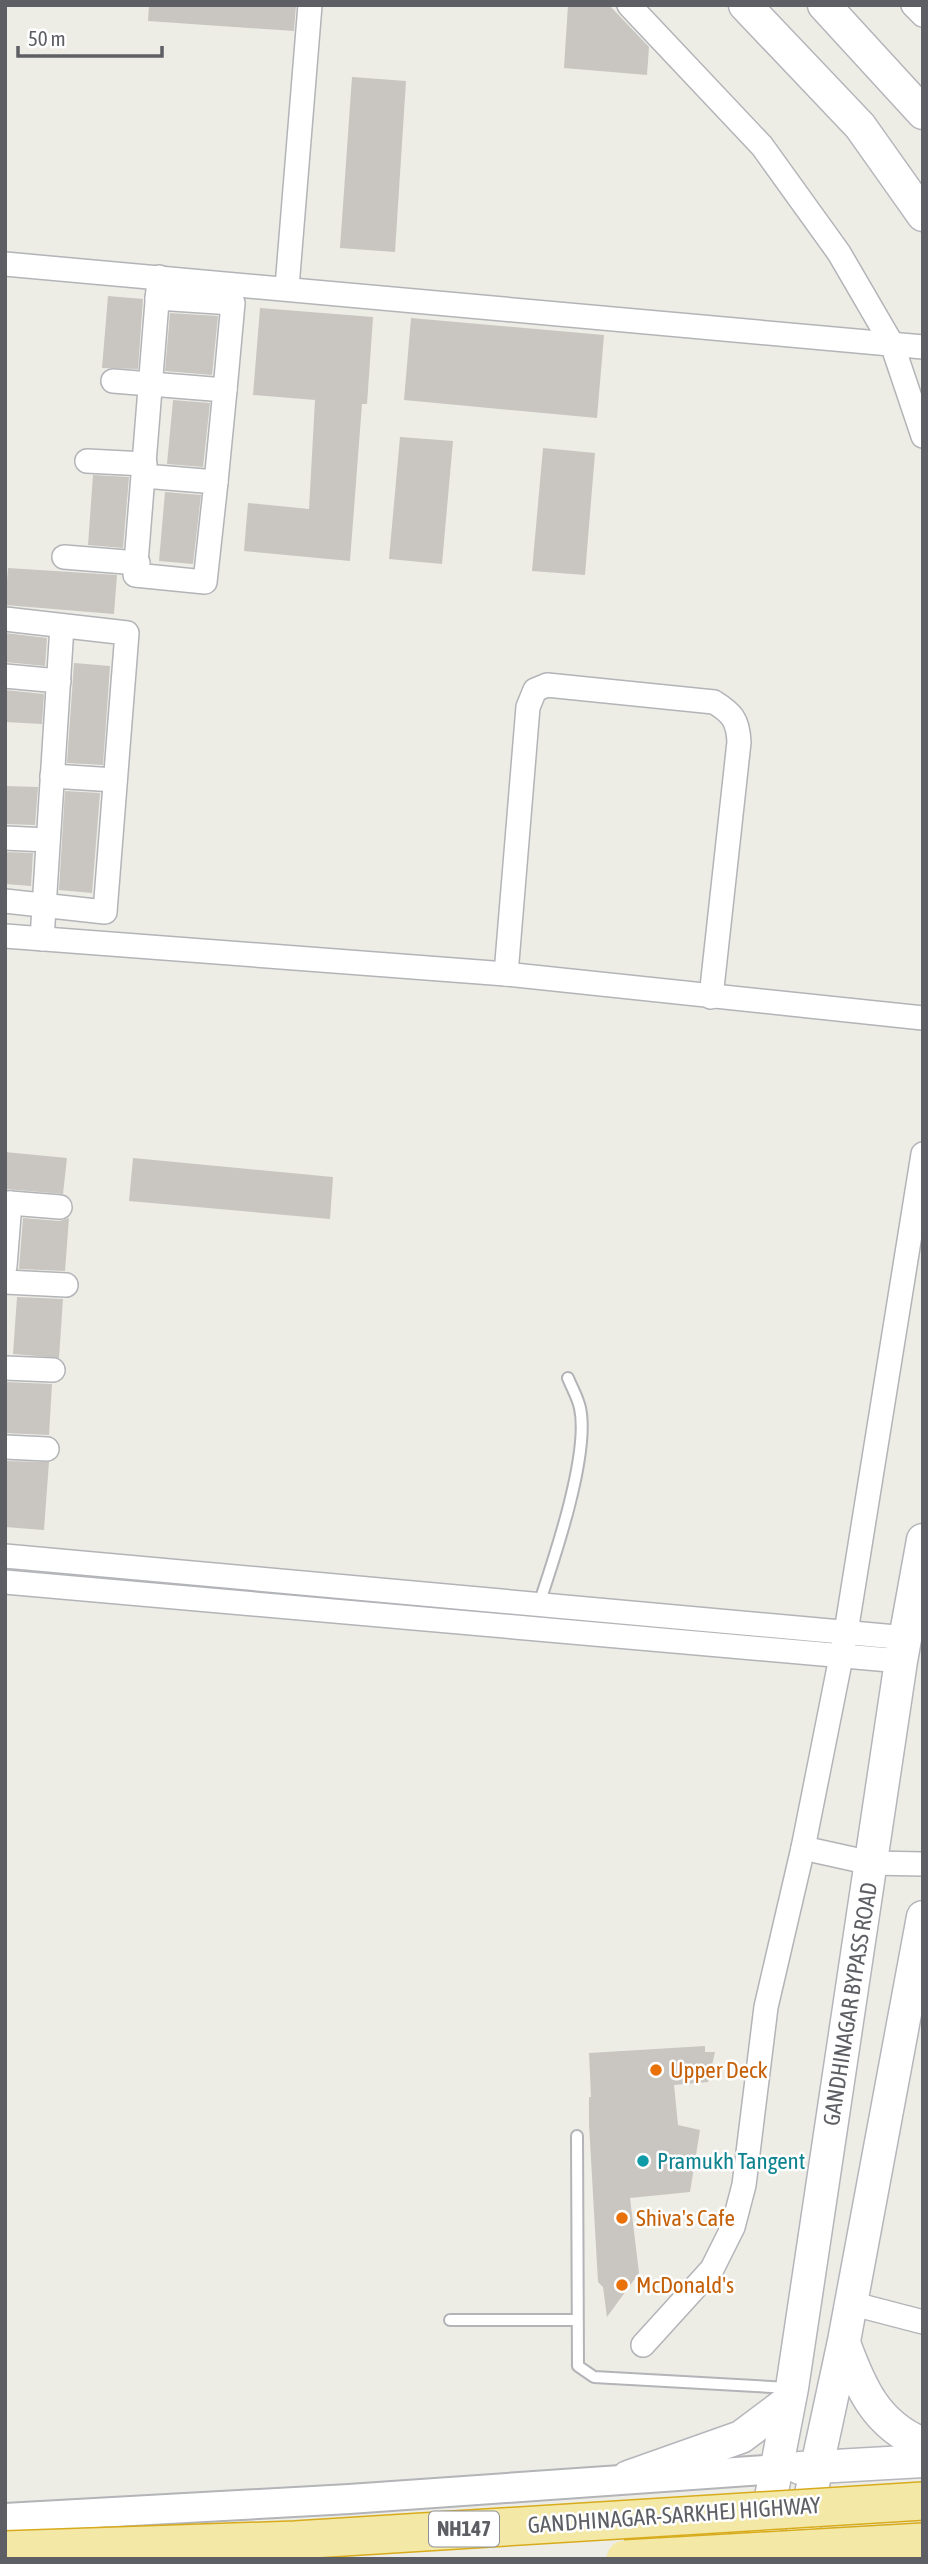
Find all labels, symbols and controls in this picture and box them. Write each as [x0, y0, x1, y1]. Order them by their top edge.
scale bar [18, 14, 161, 58]
text: 50 m [28, 26, 66, 50]
street label: GANDHINAGAR BYPASS ROAD [818, 1880, 882, 2128]
place label: Upper Deck [670, 2057, 768, 2083]
marker: Upper Deck [648, 2062, 664, 2078]
place label: Pramukh Tangent [657, 2148, 805, 2174]
marker: Pramukh Tangent [635, 2153, 651, 2169]
place label: Shiva's Cafe [636, 2205, 735, 2231]
marker: Shiva's Cafe [614, 2210, 630, 2226]
place label: McDonald's [636, 2272, 734, 2298]
marker: McDonald's [614, 2277, 630, 2293]
street label: GANDHINAGAR-SARKHEJ HIGHWAY [527, 2492, 822, 2538]
road number: NH147 [429, 2512, 499, 2546]

